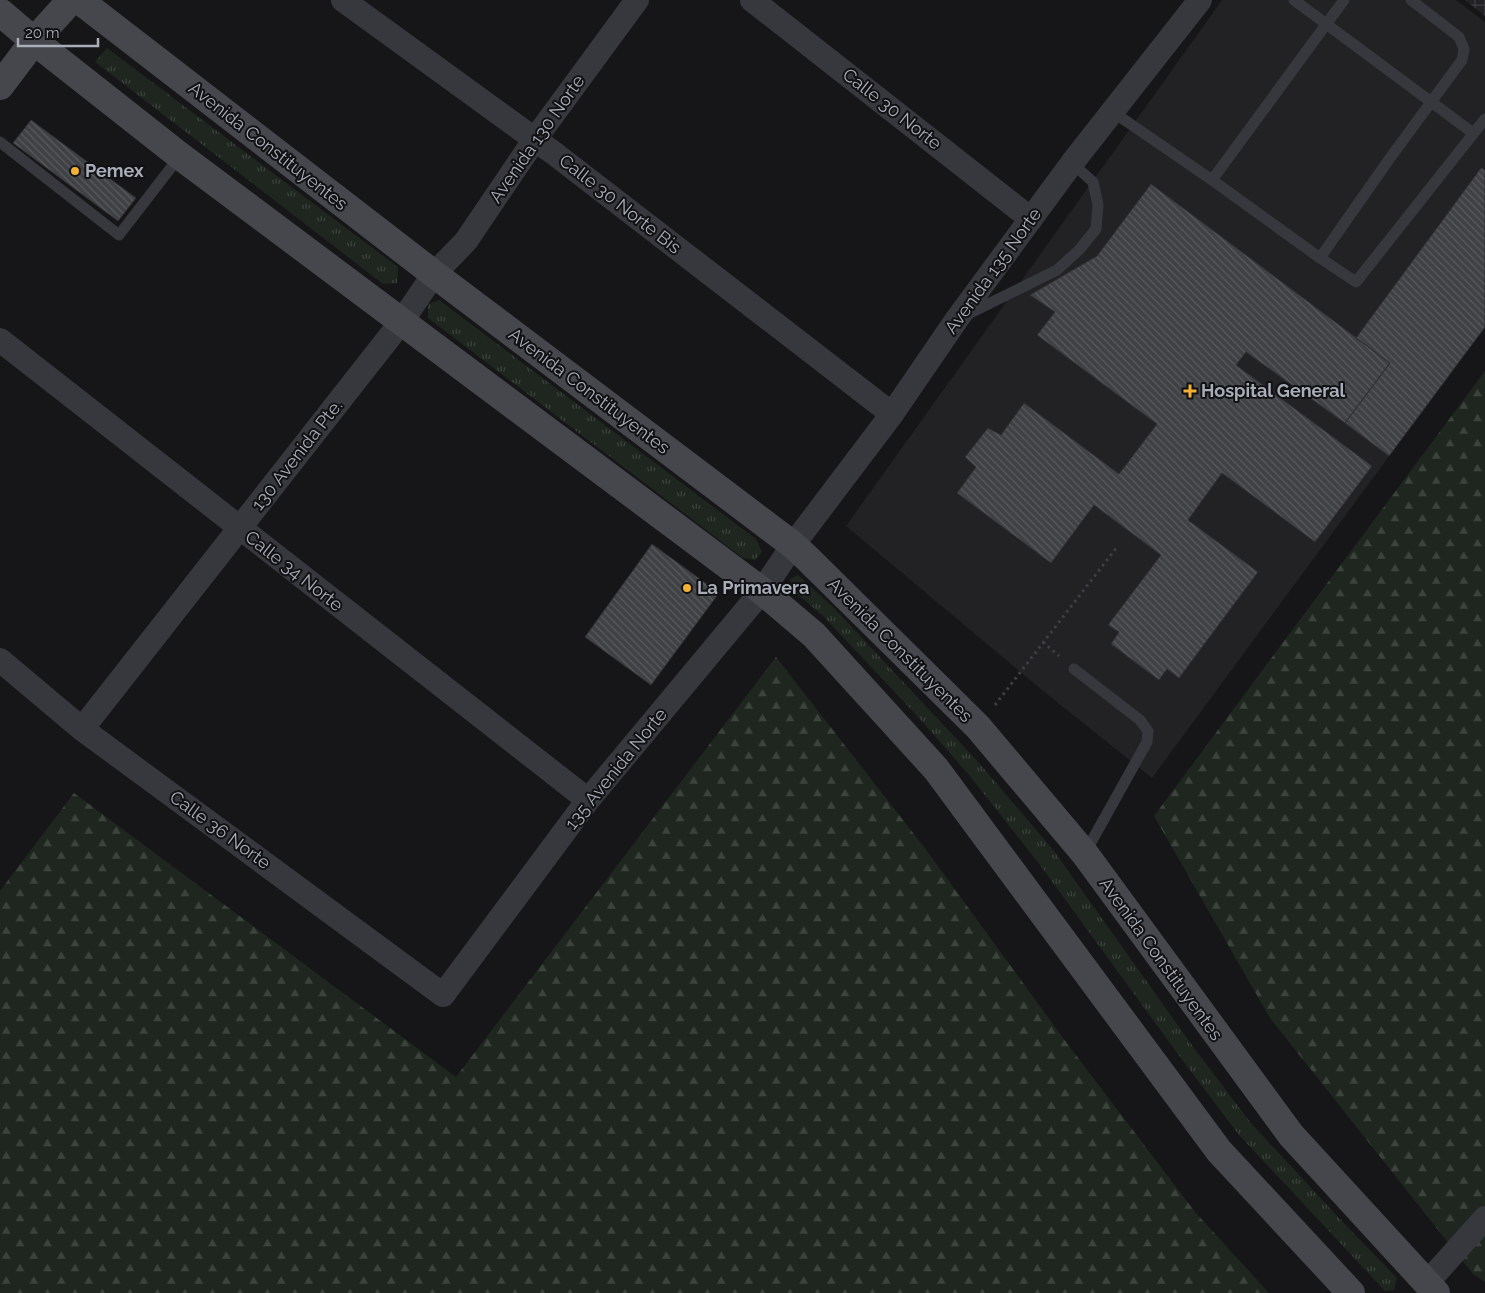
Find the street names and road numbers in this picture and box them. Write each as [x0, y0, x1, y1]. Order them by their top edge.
street label: Calle 30 Norte [839, 64, 946, 154]
street label: Avenida 130 Norte [485, 70, 589, 207]
street label: Avenida Constituyentes [185, 77, 352, 214]
street label: Calle 30 Norte Bis [555, 150, 686, 258]
street label: Avenida 135 Norte [940, 203, 1046, 338]
street label: Avenida Constituyentes [505, 323, 674, 458]
street label: 130 Avenida Pte. [247, 395, 346, 514]
street label: Calle 34 Norte [241, 526, 348, 616]
street label: Avenida Constituyentes [824, 573, 977, 727]
street label: 135 Avenida Norte [560, 704, 671, 834]
street label: Calle 36 Norte [166, 786, 275, 873]
street label: Avenida Constituyentes [1095, 873, 1228, 1044]

